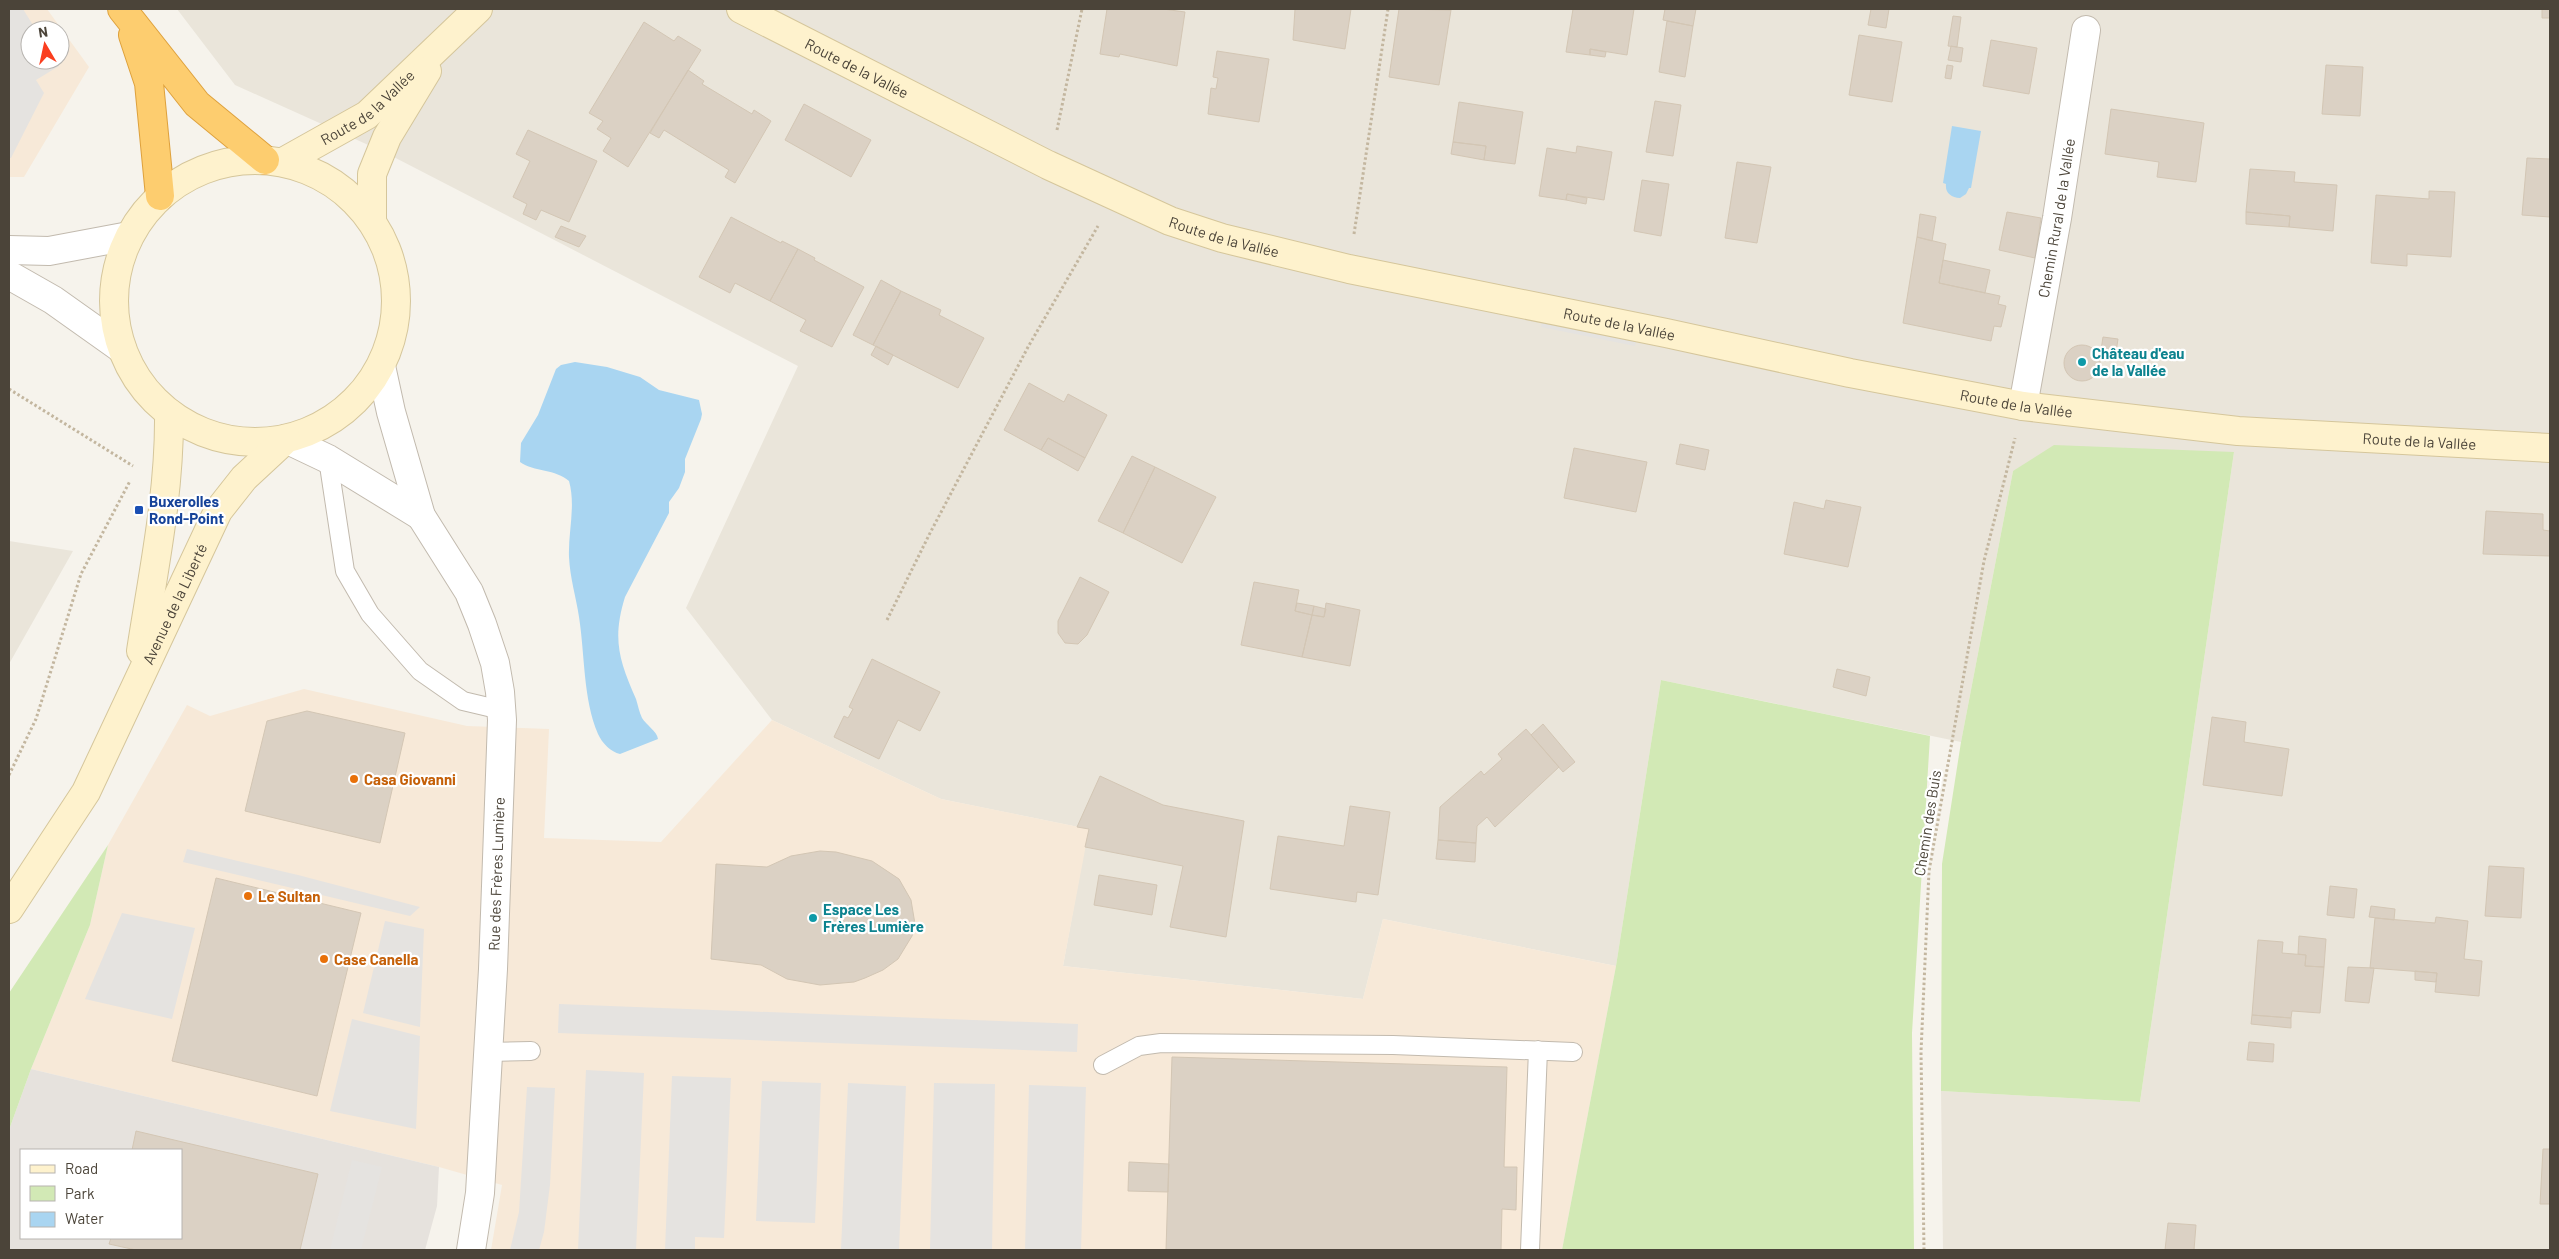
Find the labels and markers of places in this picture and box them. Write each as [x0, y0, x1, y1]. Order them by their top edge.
place label: Château d'eau de la Vallée [2092, 344, 2185, 379]
marker: Château d'eau de la Vallée [2076, 356, 2088, 368]
place label: Buxerolles Rond-Point [149, 492, 224, 527]
marker: Buxerolles Rond-Point [133, 504, 145, 516]
place label: Casa Giovanni [364, 770, 456, 788]
marker: Casa Giovanni [348, 773, 360, 785]
place label: Le Sultan [258, 887, 320, 905]
marker: Le Sultan [242, 890, 254, 902]
place label: Espace Les Frères Lumière [823, 900, 924, 935]
marker: Espace Les Frères Lumière [807, 912, 819, 924]
place label: Case Canella [334, 950, 418, 968]
marker: Case Canella [318, 953, 330, 965]

